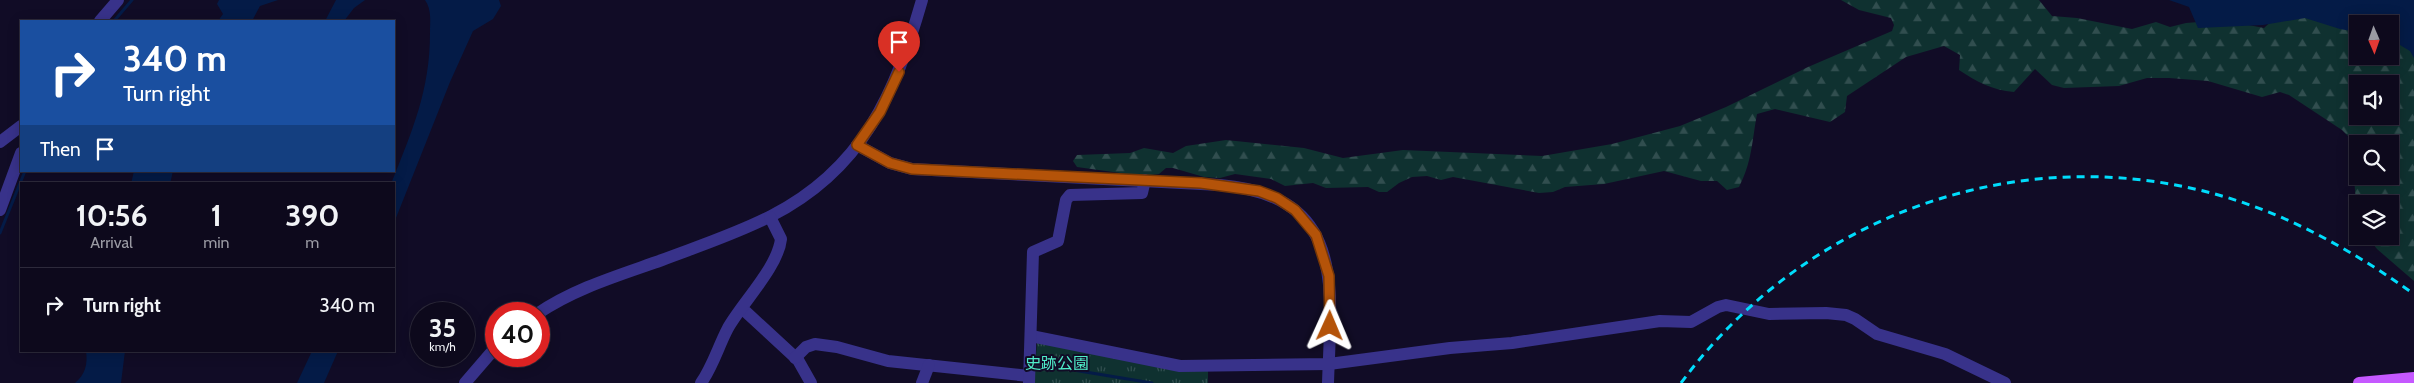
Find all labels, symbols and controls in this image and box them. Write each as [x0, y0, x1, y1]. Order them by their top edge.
north arrow [2349, 15, 2399, 65]
map controls [2349, 15, 2399, 245]
pin [878, 21, 920, 72]
icon: arrive [885, 28, 913, 56]
text: 340 m [123, 37, 227, 80]
icon: right [40, 40, 105, 105]
button: sound [2349, 75, 2399, 125]
text: Turn right [123, 80, 210, 107]
icon: arrive [91, 135, 119, 163]
button: search [2349, 135, 2399, 185]
text: Then [40, 138, 81, 161]
button: layers [2349, 195, 2399, 245]
text: 10:56 [76, 197, 148, 234]
text: 1 [211, 197, 222, 234]
text: 390 [285, 197, 339, 234]
text: Arrival [90, 233, 133, 252]
text: min [203, 233, 230, 252]
text: m [305, 233, 319, 252]
icon: right [40, 291, 68, 319]
text: Turn right [83, 294, 161, 317]
text: 340 m [320, 294, 375, 317]
position arrow [1303, 299, 1355, 351]
speed limit sign: 40 [485, 302, 550, 367]
text: 35 [429, 313, 456, 343]
text: km/h [429, 339, 456, 354]
park label: 史跡公園 [1025, 354, 1089, 373]

